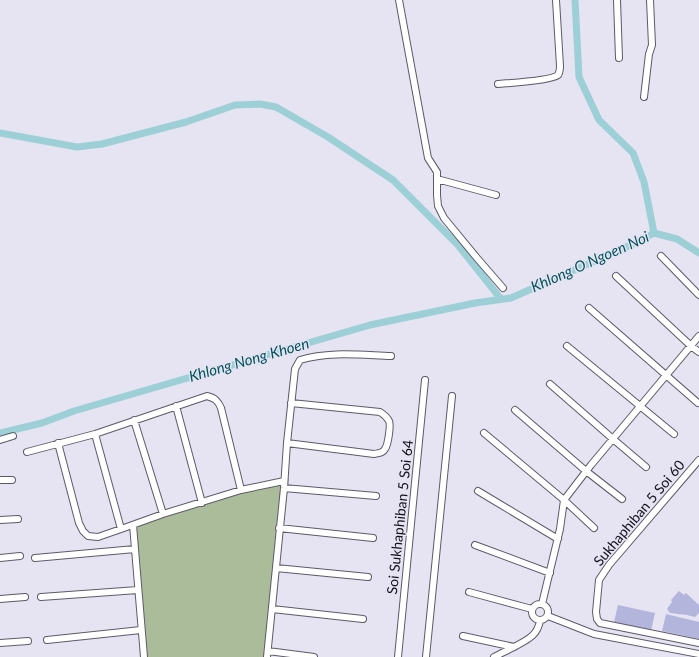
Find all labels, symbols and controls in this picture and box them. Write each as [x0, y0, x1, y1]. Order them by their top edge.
water label: Khlong O Ngoen Noi [528, 227, 652, 295]
water label: Khlong Nong Khoen [187, 333, 311, 385]
street label: Soi Sukhaphiban 5 Soi 64 [383, 439, 416, 595]
street label: Sukhaphiban 5 Soi 60 [589, 456, 688, 569]

